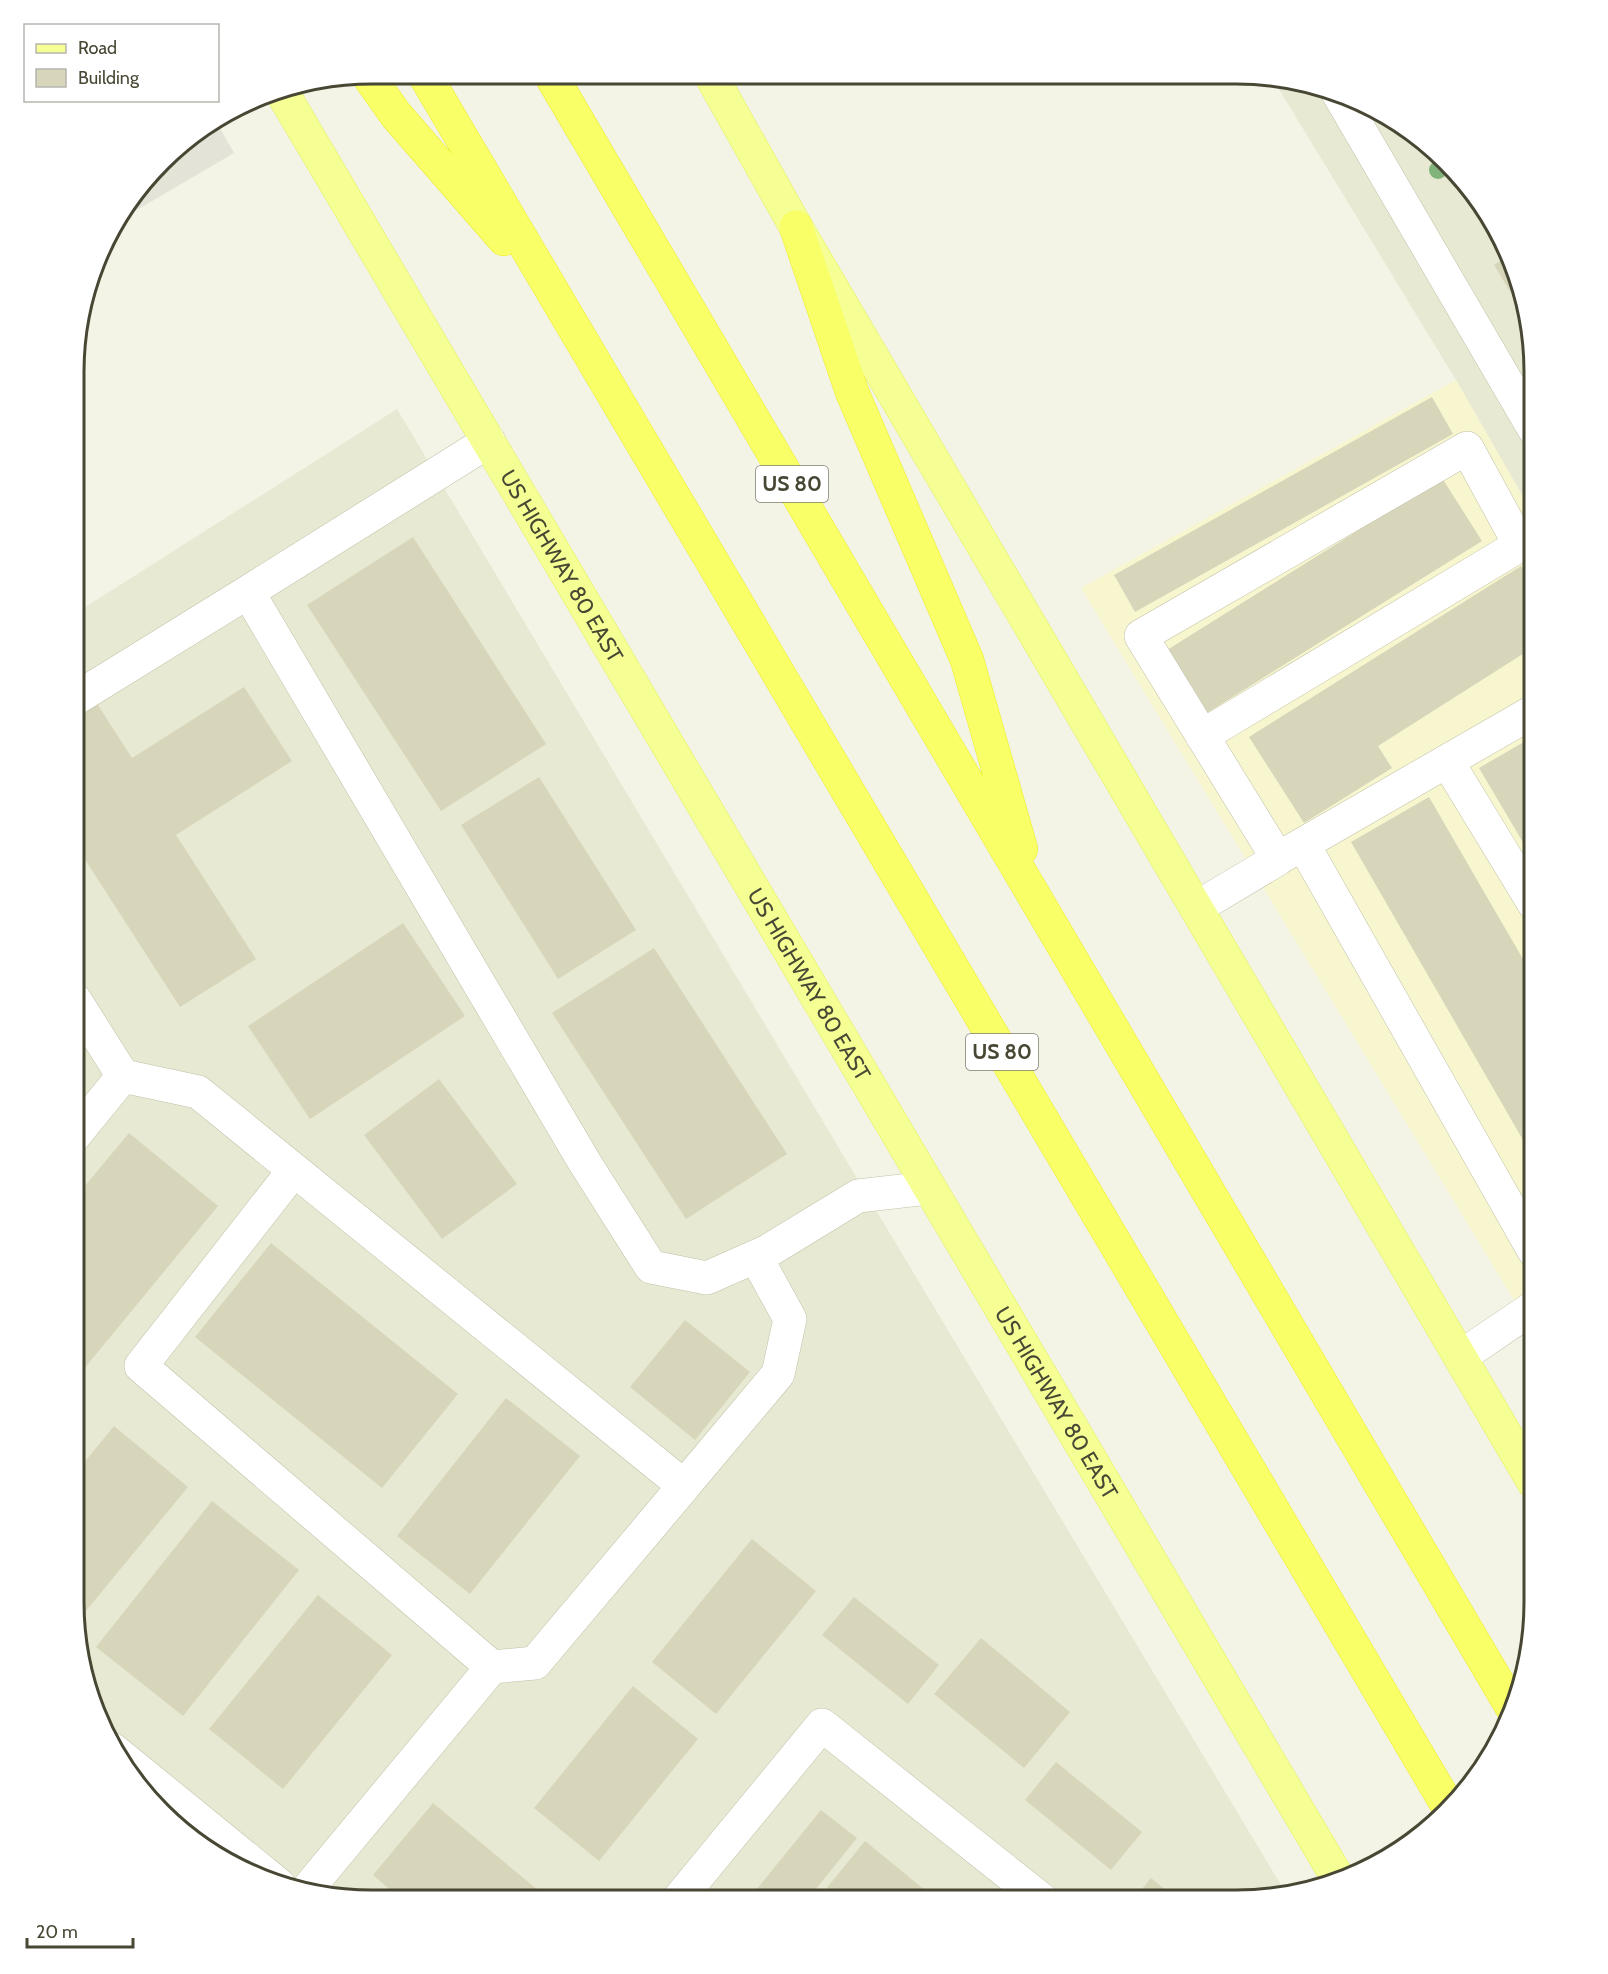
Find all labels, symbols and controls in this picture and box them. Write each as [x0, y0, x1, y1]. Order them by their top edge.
legend [24, 24, 219, 102]
text: Road [78, 37, 117, 59]
text: Building [78, 67, 140, 89]
street label: US HIGHWAY 80 EAST [494, 465, 629, 667]
road number: US 80 [756, 466, 828, 502]
street label: US HIGHWAY 80 EAST [742, 883, 876, 1086]
road number: US 80 [966, 1034, 1038, 1070]
street label: US HIGHWAY 80 EAST [989, 1302, 1124, 1504]
scale bar [27, 1911, 134, 1949]
text: 20 m [36, 1921, 78, 1943]

